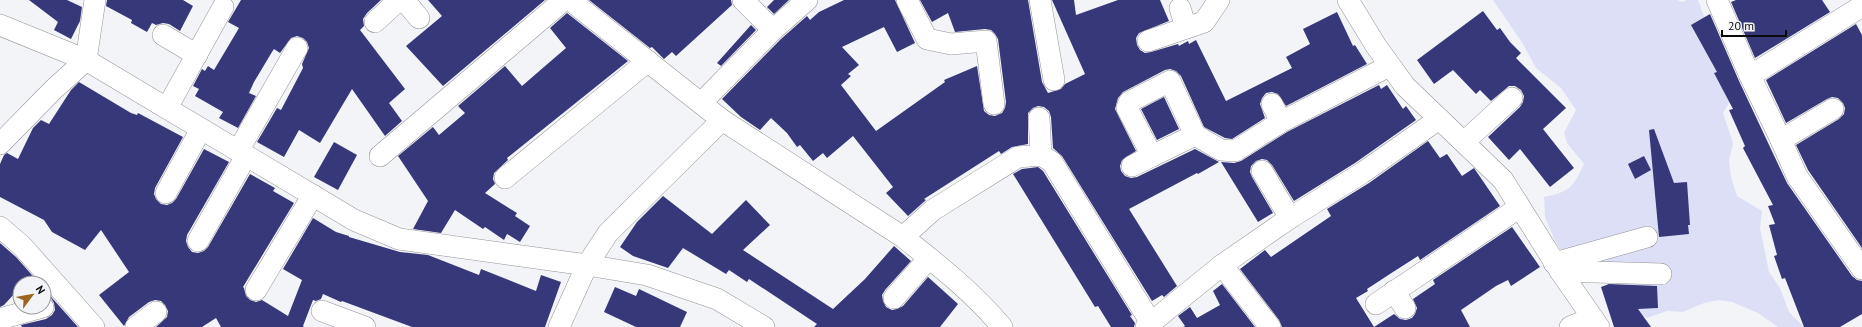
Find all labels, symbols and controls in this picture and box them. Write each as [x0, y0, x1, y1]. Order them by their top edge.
scale bar [1722, 12, 1786, 38]
text: 20 m [1728, 18, 1754, 33]
north arrow [12, 275, 52, 315]
text: N [33, 283, 48, 296]

